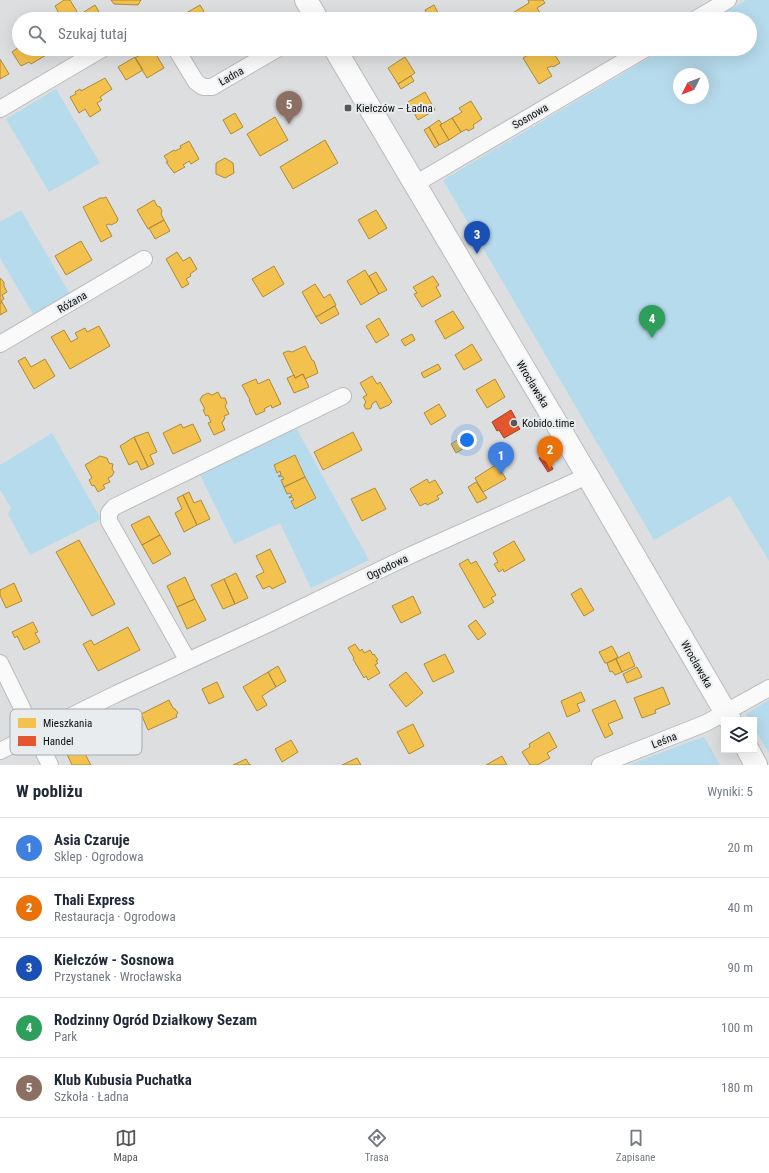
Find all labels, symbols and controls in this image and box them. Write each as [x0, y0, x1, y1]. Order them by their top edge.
search box [12, 12, 757, 56]
icon: search [26, 23, 48, 45]
text: Szukaj tutaj [58, 25, 127, 43]
street label: Ładna [216, 64, 246, 89]
north arrow [673, 68, 709, 104]
pin: 5 [276, 91, 302, 124]
street label: Sosnowa [510, 101, 551, 132]
place label: Kiełczów – Ładna [356, 102, 433, 115]
marker: Kiełczów – Ładna [343, 103, 353, 113]
pin: 3 [464, 221, 490, 254]
street label: Różana [55, 289, 89, 316]
pin: 4 [639, 305, 665, 338]
street label: Wrocławska [513, 358, 552, 410]
place label: Kobido.time [522, 417, 574, 430]
marker: Kobido.time [509, 418, 519, 428]
your location [457, 430, 477, 450]
pin: 2 [537, 436, 563, 469]
pin: 1 [488, 442, 514, 475]
street label: Ogrodowa [365, 552, 410, 583]
street label: Wrocławska [678, 638, 715, 690]
legend [10, 709, 142, 755]
text: Mieszkania [43, 717, 92, 730]
map controls [721, 717, 757, 753]
button: layers [721, 717, 757, 753]
street label: Leśna [650, 730, 679, 751]
text: Handel [43, 735, 74, 748]
text: W pobliżu [16, 781, 83, 801]
text: Wyniki: 5 [707, 784, 753, 799]
text: Asia Czaruje [54, 831, 130, 849]
text: 1 [26, 840, 32, 855]
text: 20 m [727, 840, 753, 855]
text: Sklep · Ogrodowa [54, 849, 143, 864]
text: Thali Express [54, 891, 135, 909]
text: 2 [26, 900, 32, 915]
text: 40 m [727, 900, 753, 915]
text: Restauracja · Ogrodowa [54, 909, 176, 924]
text: Kiełczów - Sosnowa [54, 951, 174, 969]
text: 3 [26, 960, 32, 975]
text: 90 m [727, 960, 753, 975]
text: Przystanek · Wrocławska [54, 969, 182, 984]
text: Rodzinny Ogród Działkowy Sezam [54, 1011, 257, 1029]
text: 4 [26, 1020, 32, 1035]
text: 100 m [721, 1020, 753, 1035]
text: Park [54, 1029, 77, 1044]
text: Klub Kubusia Puchatka [54, 1071, 192, 1089]
text: 5 [26, 1080, 32, 1095]
text: 180 m [721, 1080, 753, 1095]
text: Szkoła · Ładna [54, 1089, 129, 1104]
tab: Mapa [113, 1127, 138, 1164]
tab: Trasa [365, 1127, 389, 1164]
tab: Zapisane [616, 1127, 656, 1164]

